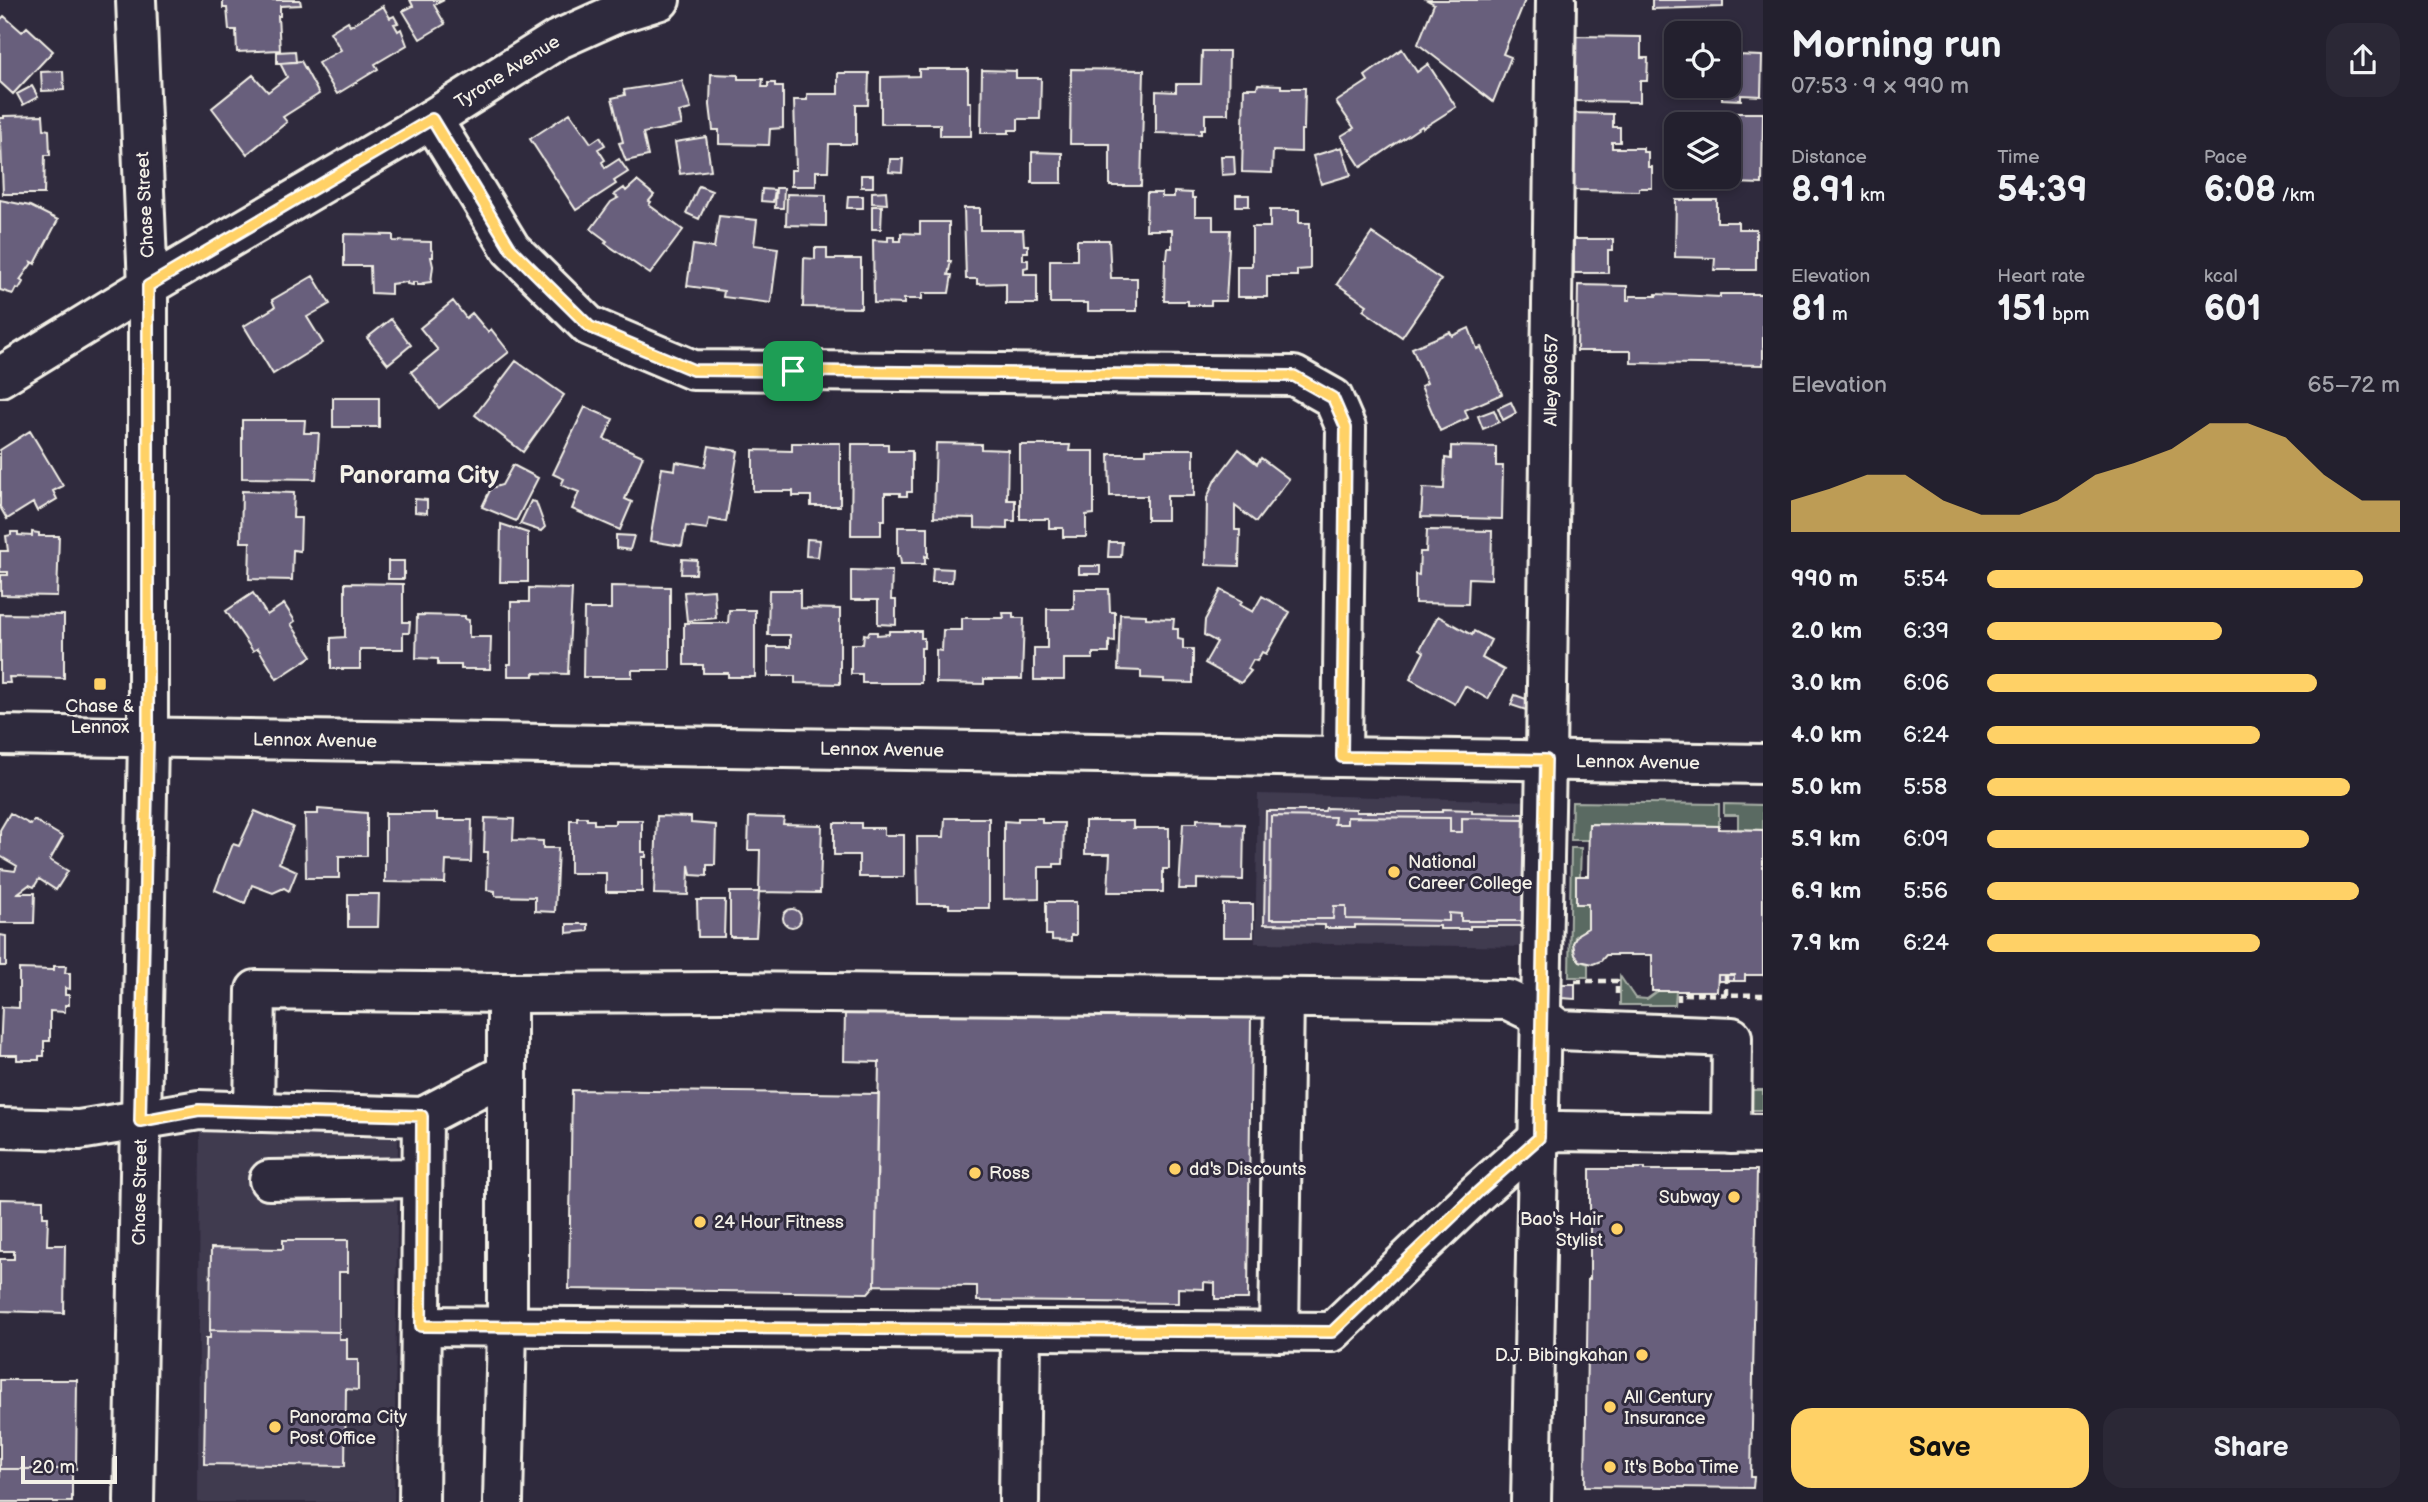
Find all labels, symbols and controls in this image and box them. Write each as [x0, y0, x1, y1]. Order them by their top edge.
map controls [1664, 21, 1741, 189]
button: locate [1664, 21, 1741, 98]
text: Morning run [1791, 23, 2002, 68]
button: share [2326, 23, 2400, 97]
street label: Tyrone Avenue [451, 31, 564, 113]
text: 07:53 · 9 × 990 m [1791, 72, 1969, 100]
button: layers [1664, 112, 1741, 189]
text: Distance [1791, 146, 1867, 169]
text: Time [1997, 146, 2039, 169]
text: Pace [2204, 146, 2247, 169]
street label: Chase Street [132, 151, 159, 259]
text: 8.91 [1791, 169, 1855, 212]
text: 54:39 [1997, 169, 2088, 212]
text: 6:08 [2204, 169, 2276, 212]
text: km [1855, 184, 1885, 207]
text: /km [2276, 184, 2315, 207]
text: Elevation [1791, 265, 1870, 288]
text: Heart rate [1997, 265, 2085, 288]
text: kcal [2204, 265, 2238, 288]
text: 81 [1791, 288, 1827, 331]
text: 151 [1997, 288, 2047, 331]
text: 601 [2204, 288, 2261, 331]
text: m [1827, 303, 1848, 326]
text: bpm [2047, 303, 2090, 326]
street label: Alley 80657 [1540, 334, 1563, 427]
pin [763, 341, 823, 401]
icon: arrive [774, 352, 812, 390]
text: Elevation [1791, 371, 1887, 399]
text: 65–72 m [2308, 371, 2400, 399]
district label: Panorama City [339, 461, 499, 490]
text: 990 m [1791, 565, 1858, 593]
text: 5:54 [1903, 565, 1948, 593]
text: 2.0 km [1791, 617, 1862, 645]
text: 6:39 [1903, 617, 1949, 645]
text: 3.0 km [1791, 669, 1862, 697]
text: 6:06 [1903, 669, 1949, 697]
marker: Chase & Lennox [92, 676, 108, 692]
place label: Chase & Lennox [65, 696, 135, 738]
text: 4.0 km [1791, 721, 1862, 749]
text: 6:24 [1903, 721, 1949, 749]
street label: Lennox Avenue [253, 729, 378, 752]
street label: Lennox Avenue [820, 738, 944, 762]
street label: Lennox Avenue [1575, 751, 1700, 774]
text: 5.0 km [1791, 773, 1862, 801]
text: 5:58 [1903, 773, 1947, 801]
text: 5.9 km [1791, 825, 1861, 853]
text: 6:09 [1903, 825, 1949, 853]
place label: National Career College [1408, 852, 1533, 894]
marker: National Career College [1386, 864, 1402, 880]
text: 6.9 km [1791, 877, 1861, 905]
text: 5:56 [1903, 877, 1948, 905]
text: 7.9 km [1791, 929, 1860, 957]
text: 6:24 [1903, 929, 1949, 957]
street label: Chase Street [129, 1138, 152, 1246]
place label: dd's Discounts [1189, 1159, 1307, 1180]
marker: dd's Discounts [1167, 1161, 1183, 1177]
place label: Ross [989, 1163, 1030, 1184]
marker: Ross [967, 1165, 983, 1181]
place label: Subway [1659, 1187, 1721, 1208]
marker: Subway [1726, 1189, 1742, 1205]
place label: Bao's Hair Stylist [1520, 1209, 1604, 1251]
place label: 24 Hour Fitness [714, 1212, 844, 1233]
marker: 24 Hour Fitness [692, 1214, 708, 1230]
marker: Bao's Hair Stylist [1609, 1221, 1625, 1237]
place label: D.J. Bibingkahan [1495, 1345, 1628, 1366]
marker: D.J. Bibingkahan [1634, 1347, 1650, 1363]
place label: All Century Insurance [1624, 1387, 1713, 1429]
marker: All Century Insurance [1602, 1399, 1618, 1415]
place label: Panorama City Post Office [289, 1407, 408, 1449]
button: Save [1791, 1408, 2089, 1488]
button: Share [2103, 1408, 2400, 1488]
marker: Panorama City Post Office [267, 1419, 283, 1435]
scale bar [21, 1453, 117, 1485]
text: 20 m [32, 1456, 75, 1479]
place label: It's Boba Time [1624, 1457, 1739, 1478]
marker: It's Boba Time [1602, 1459, 1618, 1475]

